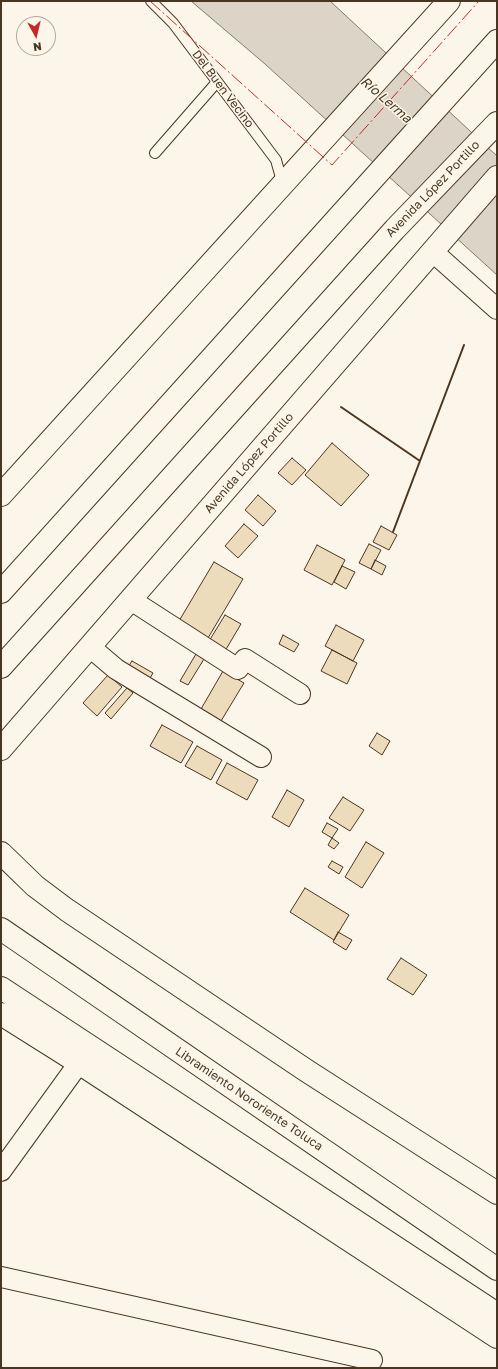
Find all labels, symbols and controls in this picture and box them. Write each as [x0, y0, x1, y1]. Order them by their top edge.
north arrow [16, 16, 56, 56]
text: N [33, 40, 43, 54]
street label: Del Buen Vecino [189, 47, 257, 131]
water label: Río Lerma [357, 74, 415, 126]
street label: Avenida López Portillo [383, 138, 483, 240]
street label: Avenida López Portillo [201, 410, 297, 516]
street label: Libramiento Nororiente Toluca [173, 1044, 325, 1154]

